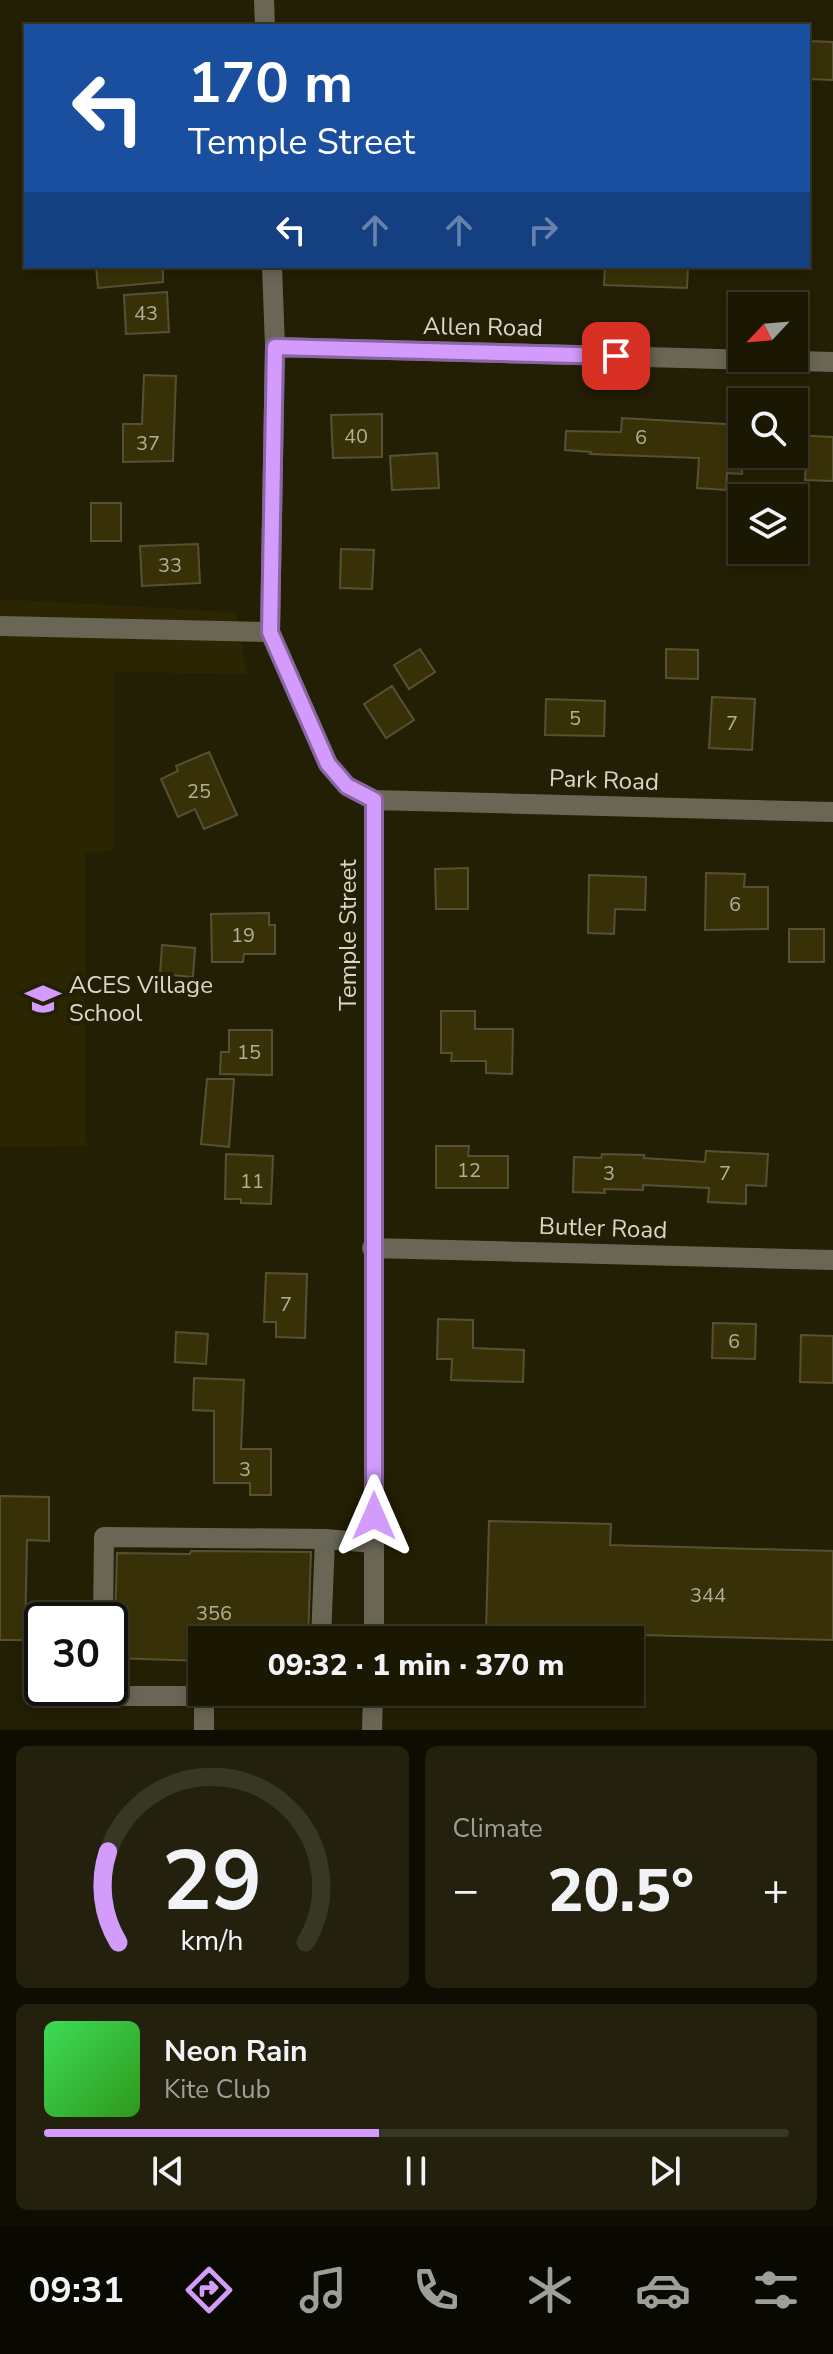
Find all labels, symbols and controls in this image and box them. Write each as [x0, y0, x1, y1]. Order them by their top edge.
text: 170 m [188, 45, 353, 122]
icon: left [56, 56, 160, 160]
text: Temple Street [188, 118, 415, 167]
icon: left [269, 208, 313, 252]
icon: ahead [353, 208, 397, 252]
icon: ahead [437, 208, 481, 252]
icon: right [521, 208, 565, 252]
north arrow [728, 292, 808, 372]
map controls [728, 292, 808, 564]
house number: 43 [134, 300, 158, 327]
street label: Allen Road [423, 310, 543, 344]
pin [582, 322, 650, 390]
icon: arrive [594, 334, 638, 378]
button: search [728, 388, 808, 468]
house number: 40 [344, 423, 368, 450]
house number: 6 [635, 424, 647, 451]
house number: 37 [136, 430, 160, 457]
button: layers [728, 484, 808, 564]
house number: 33 [158, 552, 182, 579]
house number: 5 [569, 705, 581, 732]
house number: 7 [726, 710, 738, 737]
street label: Park Road [549, 762, 659, 798]
house number: 25 [187, 778, 211, 805]
street label: Temple Street [332, 859, 364, 1011]
house number: 6 [729, 891, 741, 918]
house number: 19 [231, 922, 255, 949]
place label: ACES Village School [69, 969, 213, 1029]
school or university icon: ACES Village School [24, 980, 62, 1018]
house number: 15 [237, 1039, 261, 1066]
house number: 12 [457, 1157, 481, 1184]
house number: 3 [603, 1160, 615, 1187]
house number: 7 [719, 1160, 731, 1187]
house number: 11 [240, 1168, 264, 1195]
street label: Butler Road [538, 1210, 668, 1246]
house number: 7 [280, 1291, 292, 1318]
house number: 6 [728, 1328, 740, 1355]
house number: 3 [239, 1456, 251, 1483]
position arrow [332, 1474, 416, 1558]
house number: 344 [690, 1582, 726, 1609]
house number: 356 [196, 1600, 232, 1627]
speed limit sign: 30 [24, 1602, 128, 1706]
text: 09:32 · 1 min · 370 m [268, 1645, 564, 1686]
text: Climate [453, 1811, 543, 1846]
text: 29 [162, 1825, 262, 1938]
text: 20.5° [547, 1850, 694, 1932]
text: − [453, 1861, 479, 1921]
text: + [763, 1861, 789, 1921]
text: km/h [181, 1921, 244, 1960]
text: Neon Rain [164, 2031, 308, 2072]
text: Kite Club [164, 2072, 271, 2107]
icon: previous [146, 2149, 190, 2193]
icon: pause [394, 2149, 438, 2193]
icon: next [643, 2149, 687, 2193]
icon: directions [181, 2262, 237, 2318]
icon: music [295, 2262, 351, 2318]
icon: phone [408, 2262, 464, 2318]
icon: climate [522, 2262, 578, 2318]
icon: car [635, 2262, 691, 2318]
icon: filters [748, 2262, 804, 2318]
text: 09:31 [29, 2266, 124, 2315]

